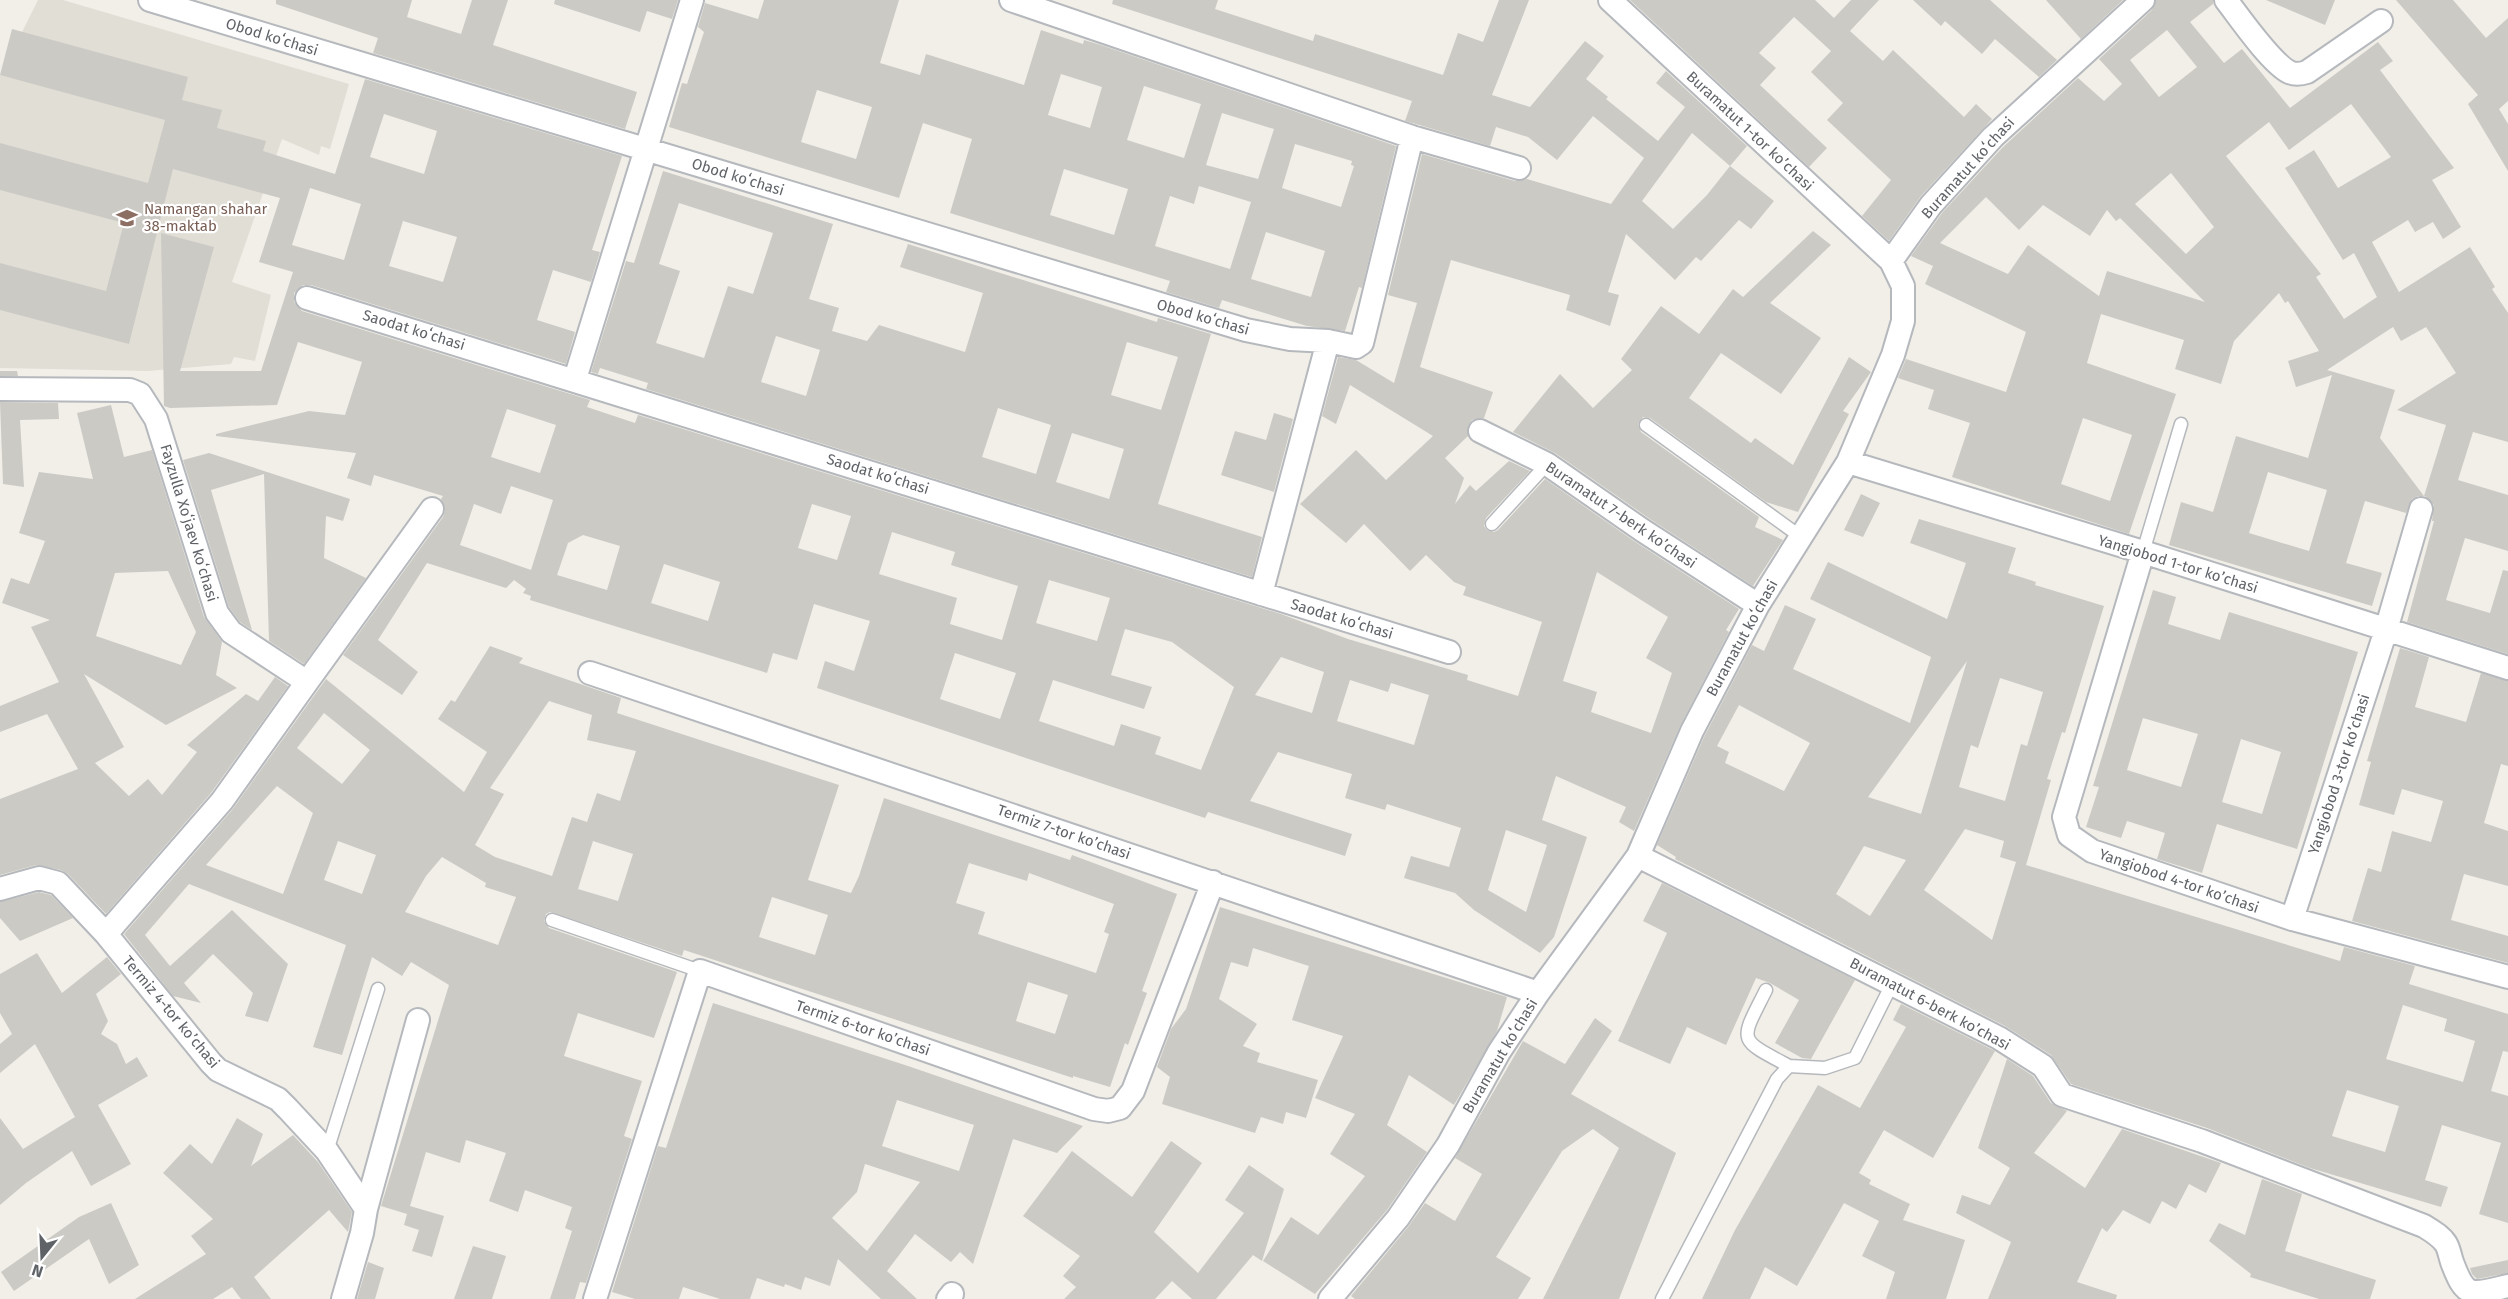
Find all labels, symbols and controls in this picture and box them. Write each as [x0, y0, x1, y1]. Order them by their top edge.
street label: Obod koʻchasi [224, 14, 320, 60]
street label: Buramatut 1-tor koʼchasi [1683, 67, 1817, 195]
street label: Buramatut koʻchasi [1918, 114, 2018, 222]
street label: Obod koʻchasi [690, 154, 786, 200]
place label: Namangan shahar 38-maktab [144, 200, 268, 235]
school or university icon: Namangan shahar 38-maktab [115, 206, 139, 230]
street label: Obod koʻchasi [1155, 295, 1251, 339]
street label: Saodat koʻchasi [361, 306, 467, 354]
street label: Fayzulla Xoʻjaev koʻchasi [156, 442, 222, 604]
street label: Saodat koʻchasi [825, 450, 931, 498]
street label: Buramatut 7-berk koʼchasi [1542, 458, 1700, 572]
street label: Yangiobod 1-tor koʼchasi [2096, 531, 2260, 597]
street label: Buramatut koʻchasi [1703, 577, 1781, 699]
street label: Saodat koʻchasi [1289, 595, 1395, 643]
street label: Yangiobod 3-tor koʼchasi [2305, 692, 2373, 856]
street label: Termiz 7-tor koʼchasi [995, 801, 1133, 863]
street label: Yangiobod 4-tor koʼchasi [2097, 845, 2261, 917]
street label: Termiz 4-tor koʼchasi [119, 952, 223, 1072]
street label: Buramatut 6-berk koʼchasi [1847, 954, 2013, 1054]
street label: Buramatut koʻchasi [1459, 995, 1541, 1117]
street label: Termiz 6-tor koʼchasi [793, 997, 933, 1059]
north arrow [12, 1227, 72, 1287]
text: N [30, 1260, 45, 1281]

